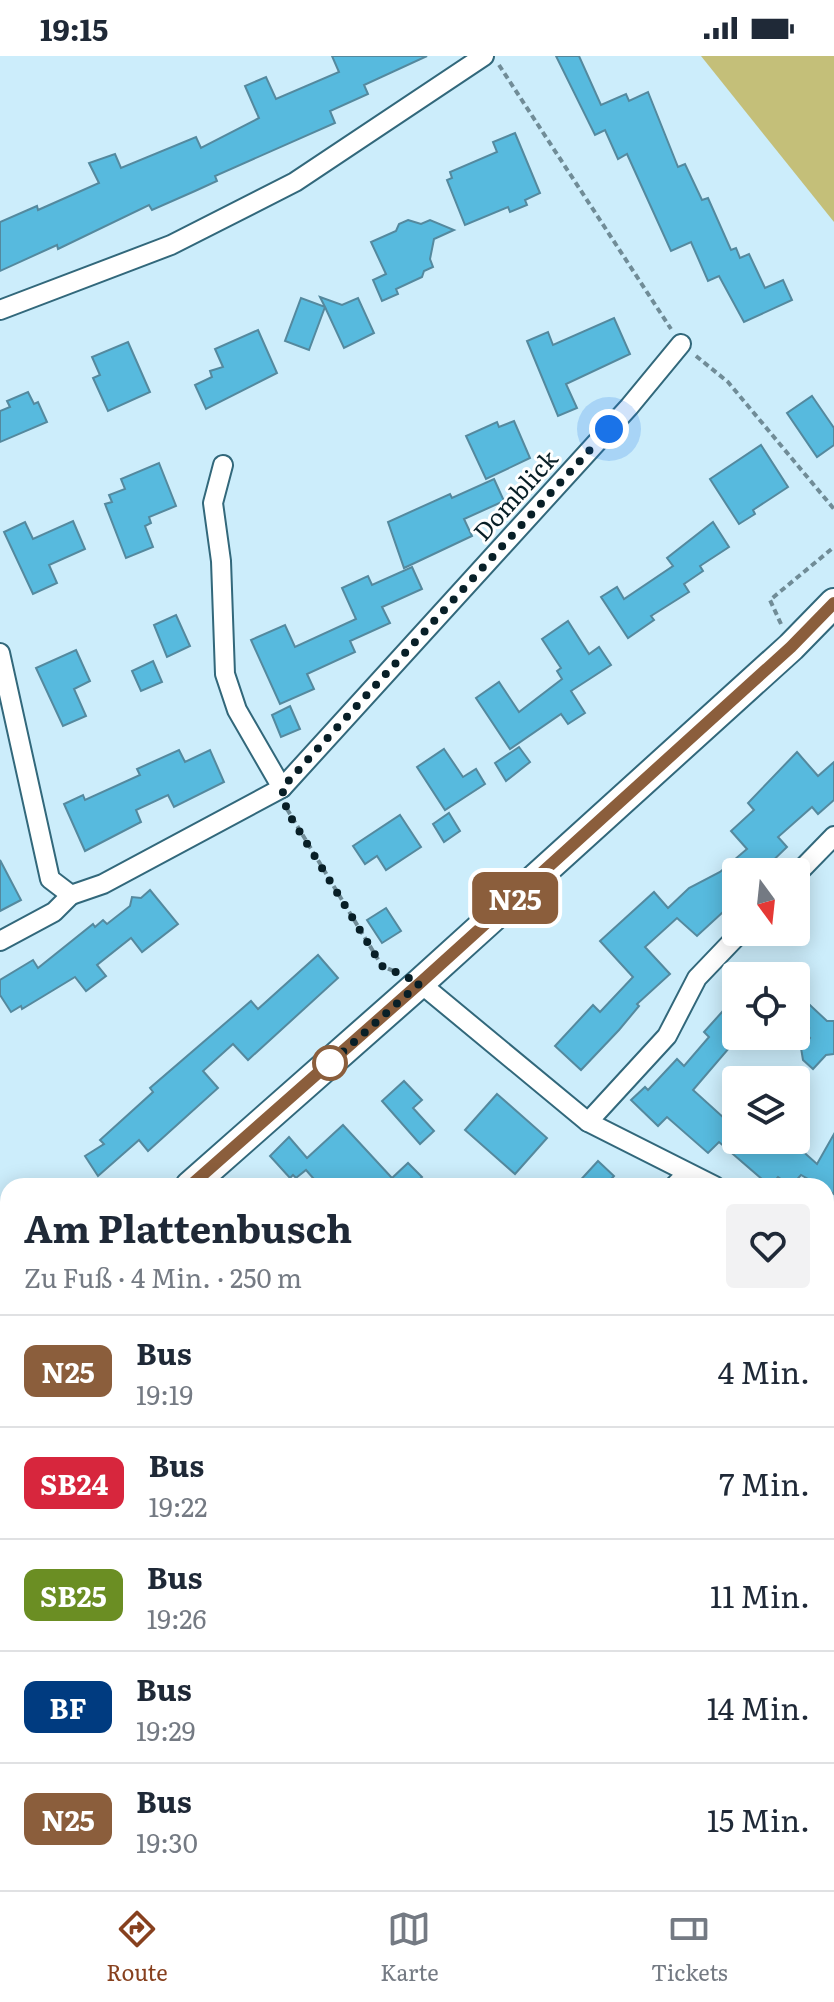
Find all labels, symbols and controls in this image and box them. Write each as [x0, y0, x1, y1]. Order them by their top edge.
text: 19:15 [40, 6, 108, 50]
your location [589, 409, 629, 449]
street label: Domblick [464, 441, 565, 547]
north arrow [722, 858, 810, 946]
map controls [722, 858, 810, 1154]
line badge: N25 [469, 872, 561, 924]
text: N25 [488, 877, 542, 919]
button: locate [722, 962, 810, 1050]
unlabelled marker [313, 1046, 347, 1080]
button: layers [722, 1066, 810, 1154]
text: Am Plattenbusch [24, 1198, 352, 1255]
button: heart [726, 1204, 810, 1288]
text: Zu Fuß · 4 Min. · 250 m [24, 1257, 302, 1296]
text: Bus [136, 1330, 192, 1374]
text: 4 Min. [718, 1349, 810, 1393]
text: N25 [41, 1350, 95, 1392]
text: 19:19 [136, 1374, 193, 1413]
text: Bus [148, 1442, 204, 1486]
text: 7 Min. [719, 1461, 810, 1505]
text: SB24 [40, 1462, 108, 1504]
text: 19:22 [148, 1486, 207, 1525]
text: Bus [147, 1554, 202, 1598]
text: 11 Min. [710, 1573, 810, 1617]
text: SB25 [40, 1574, 107, 1616]
text: 19:26 [147, 1598, 206, 1637]
text: Bus [136, 1666, 192, 1710]
text: 14 Min. [707, 1685, 810, 1729]
text: BF [49, 1686, 87, 1728]
text: 19:29 [136, 1710, 195, 1749]
text: Bus [136, 1778, 192, 1822]
text: 15 Min. [707, 1797, 810, 1841]
text: N25 [41, 1798, 95, 1840]
text: 19:30 [136, 1822, 198, 1861]
tab: Route [106, 1907, 168, 1988]
tab: Karte [380, 1907, 439, 1988]
tab: Tickets [651, 1907, 728, 1988]

